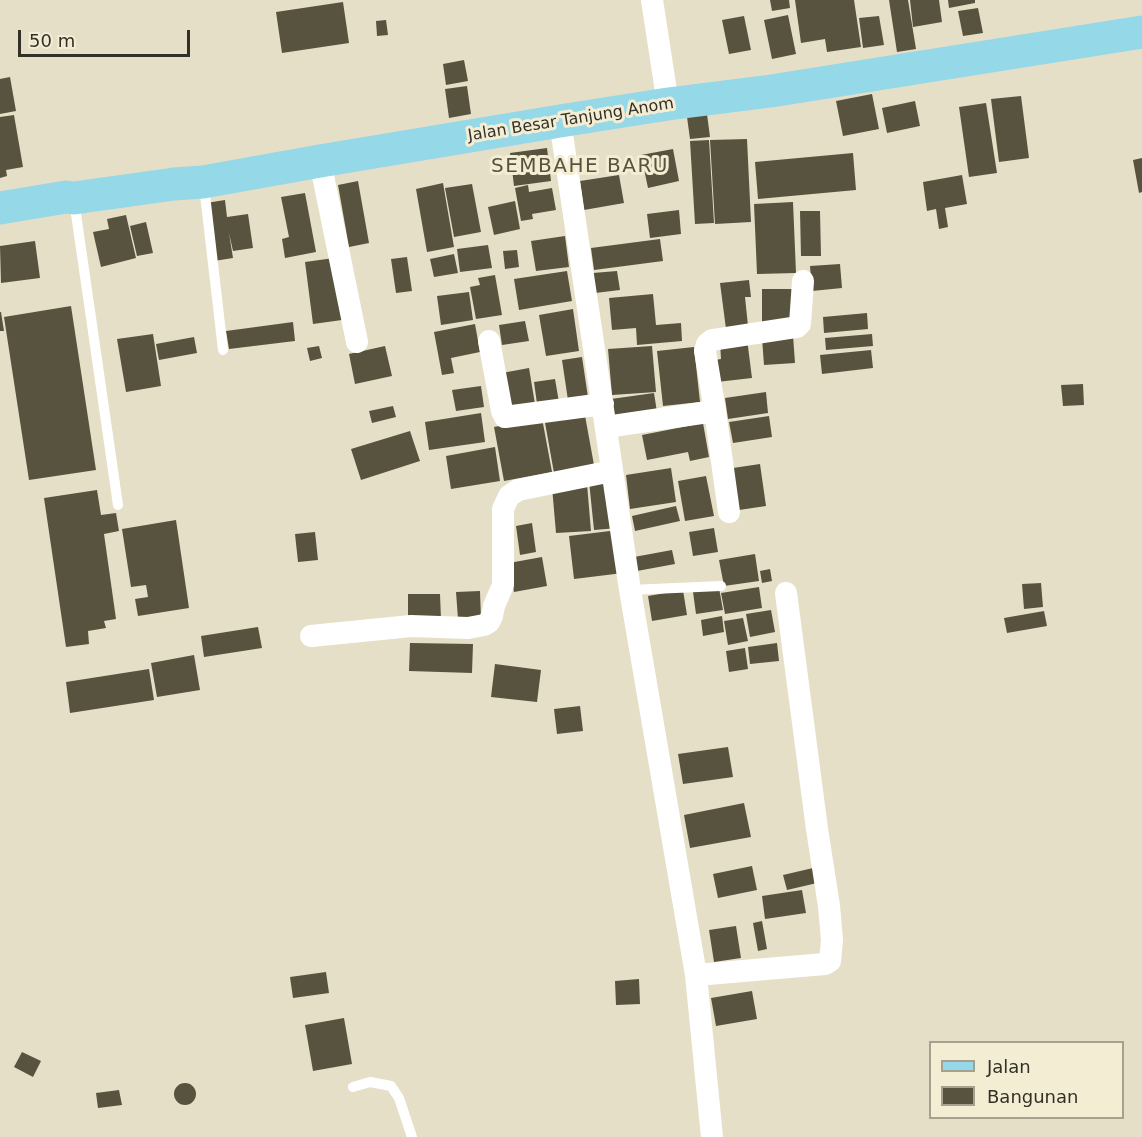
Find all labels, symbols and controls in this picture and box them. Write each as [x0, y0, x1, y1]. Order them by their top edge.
scale bar [21, 18, 194, 56]
text: 50 m [29, 30, 75, 51]
street label: Jalan Besar Tanjung Anom [467, 94, 675, 146]
district label: SEMBAHE BARU [491, 155, 669, 179]
legend [929, 1041, 1124, 1119]
text: Jalan [987, 1056, 1031, 1077]
text: Bangunan [987, 1086, 1078, 1107]

